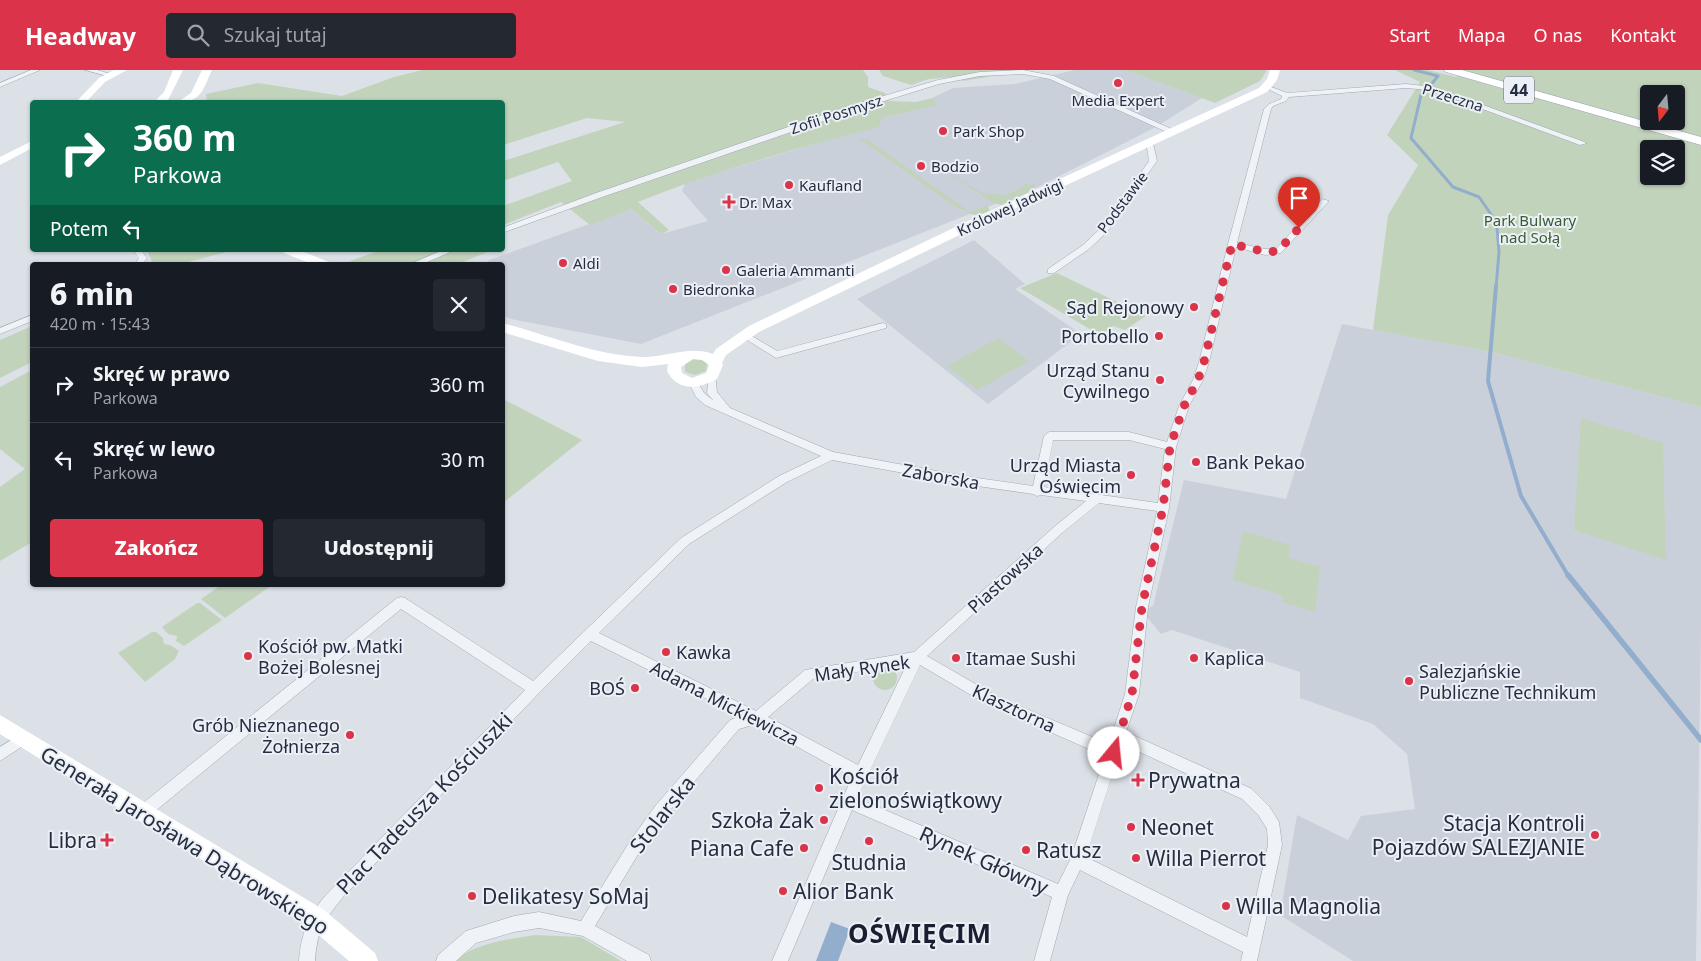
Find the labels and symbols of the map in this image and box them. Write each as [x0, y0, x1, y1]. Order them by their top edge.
road number: 44 [1504, 76, 1534, 104]
marker: Media Expert [1112, 77, 1124, 89]
street label: Przeczna [1420, 78, 1486, 116]
north arrow [1640, 85, 1685, 130]
street label: Zofii Posmysz [787, 90, 885, 138]
place label: Media Expert [1071, 90, 1165, 110]
place label: Park Shop [953, 121, 1024, 141]
marker: Park Shop [937, 125, 949, 137]
place label: Bodzio [931, 156, 979, 176]
marker: Bodzio [915, 160, 927, 172]
street label: Podstawie [1092, 167, 1152, 237]
street label: Królowej Jadwigi [953, 174, 1067, 240]
place label: Kaufland [799, 175, 862, 195]
pin [1278, 177, 1320, 228]
marker: Kaufland [783, 179, 795, 191]
place label: Dr. Max [739, 192, 792, 212]
marker: Dr. Max [723, 196, 735, 208]
park label: Park Bulwary nad Sołą [1484, 210, 1577, 247]
place label: Aldi [573, 253, 600, 273]
marker: Aldi [557, 257, 569, 269]
place label: Galeria Ammanti [736, 260, 855, 280]
marker: Galeria Ammanti [720, 264, 732, 276]
place label: Biedronka [683, 279, 755, 299]
marker: Biedronka [667, 283, 679, 295]
place label: Sąd Rejonowy [1066, 295, 1185, 319]
marker: Sąd Rejonowy [1188, 301, 1200, 313]
place label: Portobello [1061, 324, 1149, 348]
marker: Portobello [1153, 330, 1165, 342]
place label: Urząd Stanu Cywilnego [1046, 358, 1150, 403]
marker: Urząd Stanu Cywilnego [1154, 374, 1166, 386]
place label: Bank Pekao [1206, 450, 1305, 474]
place label: Urząd Miasta Oświęcim [1010, 453, 1121, 498]
marker: Bank Pekao [1190, 456, 1202, 468]
street label: Zaborska [900, 457, 982, 495]
marker: Urząd Miasta Oświęcim [1125, 469, 1137, 481]
street label: Piastowska [962, 538, 1048, 618]
place label: Kościół pw. Matki Bożej Bolesnej [258, 634, 403, 679]
place label: Kawka [676, 640, 731, 664]
marker: Kawka [660, 646, 672, 658]
place label: Itamae Sushi [966, 646, 1076, 670]
place label: Kaplica [1204, 646, 1264, 670]
street label: Mały Rynek [813, 649, 912, 687]
marker: Kościół pw. Matki Bożej Bolesnej [242, 650, 254, 662]
marker: Itamae Sushi [950, 652, 962, 664]
marker: Kaplica [1188, 652, 1200, 664]
street label: Adama Mickiewicza [647, 655, 803, 751]
place label: Salezjańskie Publiczne Technikum [1419, 659, 1596, 704]
marker: Salezjańskie Publiczne Technikum [1403, 675, 1415, 687]
place label: BOŚ [589, 676, 625, 700]
street label: Klasztorna [969, 678, 1059, 738]
marker: BOŚ [629, 682, 641, 694]
street label: Plac Tadeusza Kościuszki [330, 706, 518, 900]
place label: Grób Nieznanego Żołnierza [192, 713, 340, 758]
position arrow [1087, 726, 1139, 778]
marker: Grób Nieznanego Żołnierza [344, 729, 356, 741]
street label: Generała Jarosława Dąbrowskiego [35, 739, 335, 941]
place label: Kościół zielonoświątkowy [829, 762, 1002, 814]
place label: Prywatna [1148, 766, 1241, 794]
street label: Stolarska [623, 770, 701, 858]
marker: Prywatna [1132, 774, 1144, 786]
marker: Kościół zielonoświątkowy [813, 782, 825, 794]
place label: Szkoła Żak [711, 806, 815, 834]
place label: Stacja Kontroli Pojazdów SALEZJANIE [1372, 809, 1585, 861]
place label: Neonet [1141, 813, 1214, 841]
marker: Szkoła Żak [818, 814, 830, 826]
street label: Rynek Główny [915, 819, 1053, 901]
marker: Neonet [1125, 821, 1137, 833]
place label: Libra [48, 826, 97, 854]
marker: Stacja Kontroli Pojazdów SALEZJANIE [1589, 829, 1601, 841]
marker: Libra [101, 834, 113, 846]
place label: Piana Cafe [690, 834, 794, 862]
marker: Studnia [863, 835, 875, 847]
place label: Ratusz [1036, 836, 1101, 864]
marker: Piana Cafe [798, 842, 810, 854]
marker: Ratusz [1020, 844, 1032, 856]
place label: Willa Pierrot [1146, 844, 1267, 872]
place label: Studnia [831, 848, 907, 876]
marker: Willa Pierrot [1130, 852, 1142, 864]
place label: Alior Bank [793, 877, 895, 905]
place label: Delikatesy SoMaj [482, 882, 649, 910]
marker: Alior Bank [777, 885, 789, 897]
marker: Delikatesy SoMaj [466, 890, 478, 902]
place label: Willa Magnolia [1236, 892, 1381, 920]
marker: Willa Magnolia [1220, 900, 1232, 912]
district label: OŚWIĘCIM [848, 915, 992, 951]

